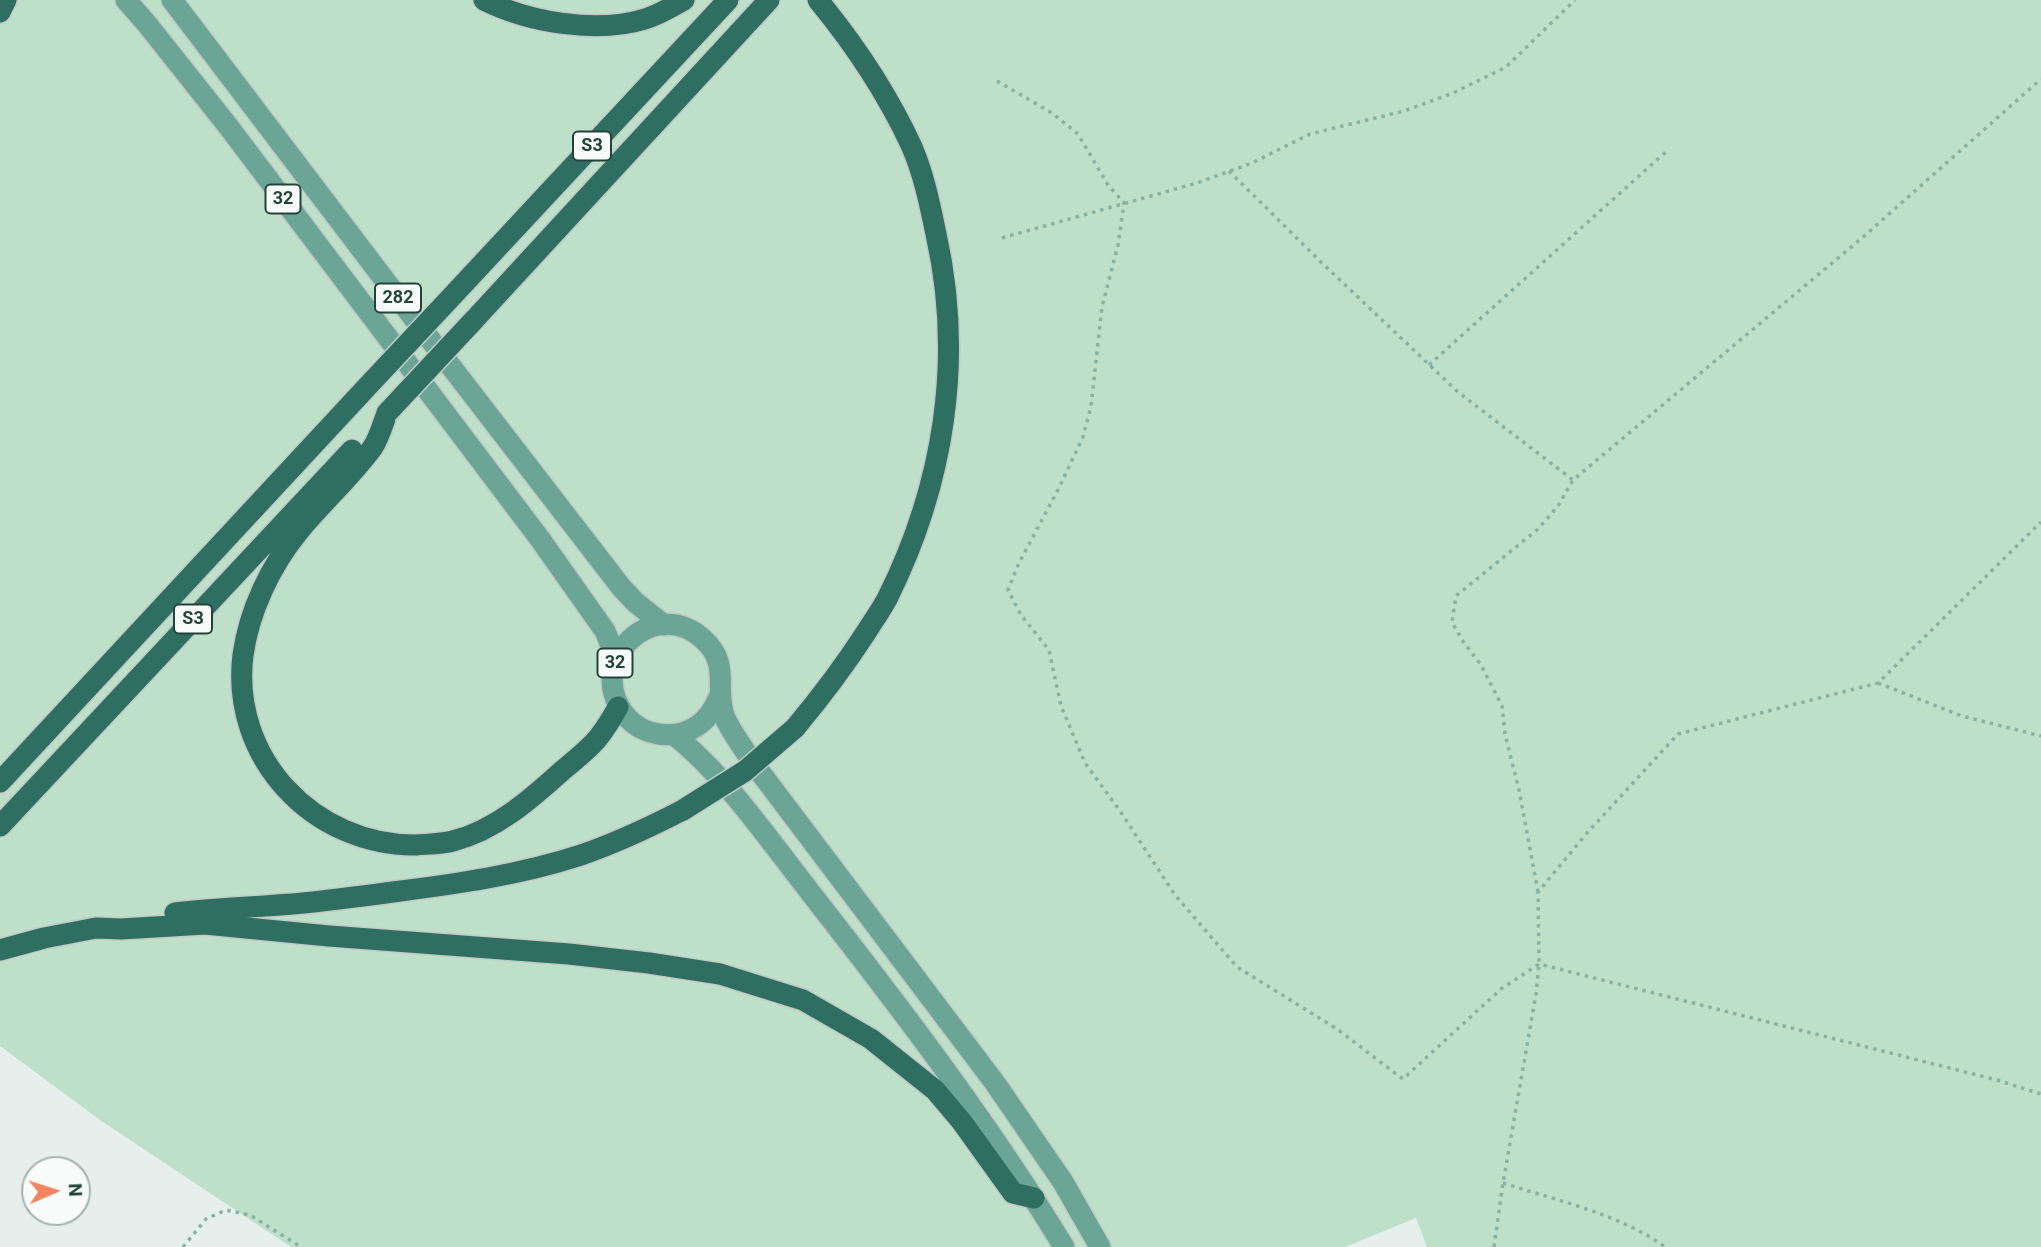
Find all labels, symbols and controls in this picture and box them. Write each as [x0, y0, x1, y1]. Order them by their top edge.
road number: S3 [573, 132, 611, 160]
road number: 32 [266, 184, 300, 214]
road number: 282 [375, 284, 421, 312]
road number: S3 [174, 604, 212, 634]
road number: 32 [598, 648, 632, 678]
north arrow [21, 1156, 91, 1226]
text: N [64, 1183, 87, 1197]

